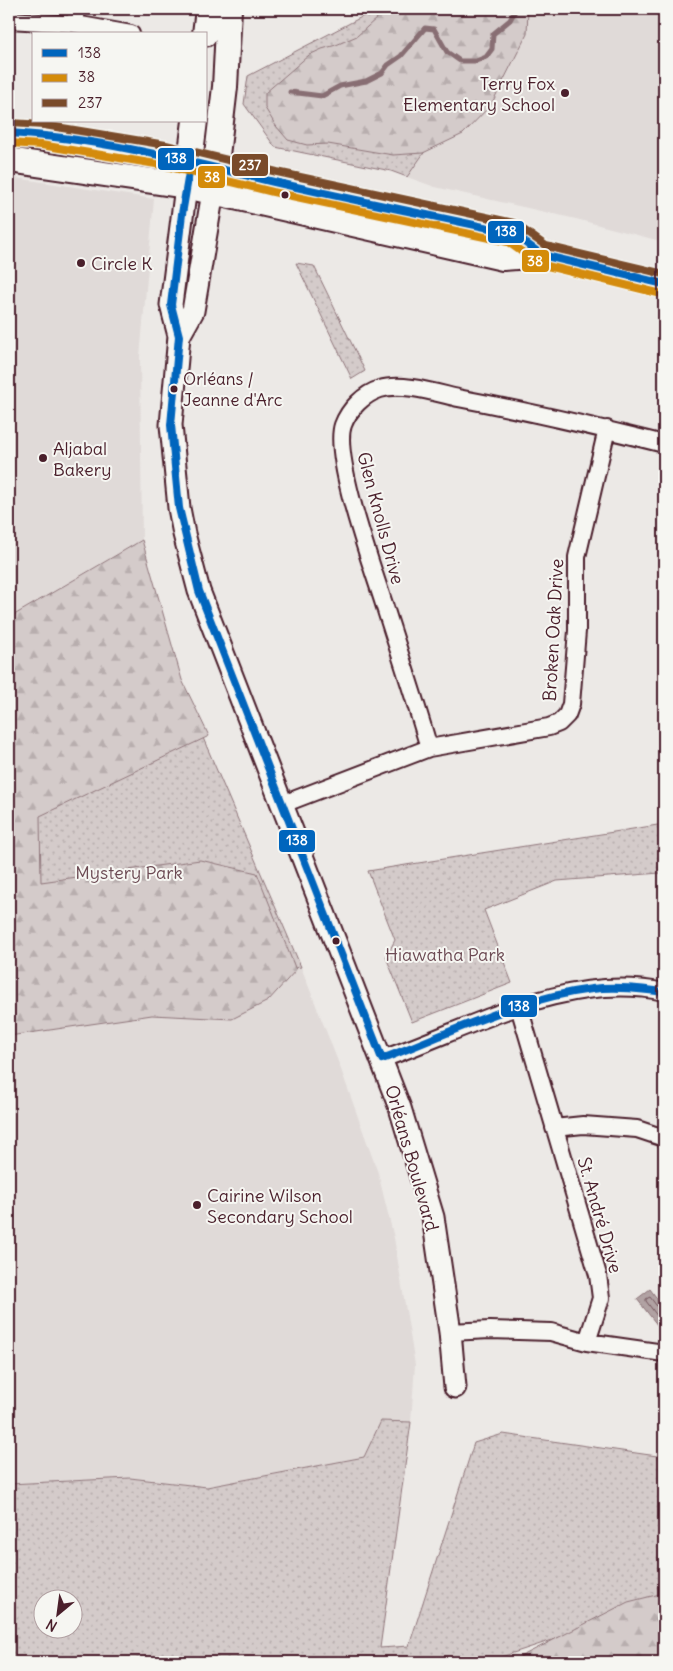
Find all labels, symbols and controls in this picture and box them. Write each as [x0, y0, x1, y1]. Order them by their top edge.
legend [32, 32, 208, 122]
text: 138 [78, 43, 101, 62]
text: 38 [78, 67, 95, 86]
place label: Terry Fox Elementary School [403, 72, 555, 116]
marker: Terry Fox Elementary School [559, 87, 571, 99]
text: 237 [78, 93, 102, 112]
line badge: 138 [157, 147, 195, 171]
text: 138 [165, 149, 187, 167]
line badge: 237 [231, 153, 269, 177]
text: 237 [239, 156, 261, 174]
line badge: 38 [197, 165, 226, 189]
text: 38 [204, 168, 220, 186]
unlabelled marker [280, 190, 290, 200]
line badge: 138 [487, 220, 525, 244]
text: 138 [495, 222, 517, 240]
line badge: 38 [521, 249, 550, 273]
place label: Circle K [91, 252, 152, 275]
text: 38 [527, 252, 543, 270]
marker: Circle K [75, 257, 87, 269]
place label: Orléans / Jeanne d'Arc [183, 368, 282, 411]
marker: Orléans / Jeanne d'Arc [169, 384, 179, 394]
place label: Aljabal Bakery [53, 437, 111, 481]
street label: Glen Knolls Drive [352, 449, 410, 587]
marker: Aljabal Bakery [37, 452, 49, 464]
street label: Broken Oak Drive [538, 558, 568, 702]
line badge: 138 [278, 829, 316, 853]
text: 138 [286, 831, 308, 849]
park label: Mystery Park [75, 861, 183, 884]
unlabelled marker [331, 936, 341, 946]
park label: Hiawatha Park [385, 943, 505, 966]
line badge: 138 [500, 994, 538, 1018]
text: 138 [508, 997, 530, 1015]
street label: Orléans Boulevard [380, 1082, 444, 1234]
street label: St. André Drive [572, 1154, 628, 1276]
place label: Cairine Wilson Secondary School [207, 1184, 353, 1228]
marker: Cairine Wilson Secondary School [191, 1199, 203, 1211]
north arrow [32, 1588, 82, 1638]
text: N [43, 1615, 60, 1636]

